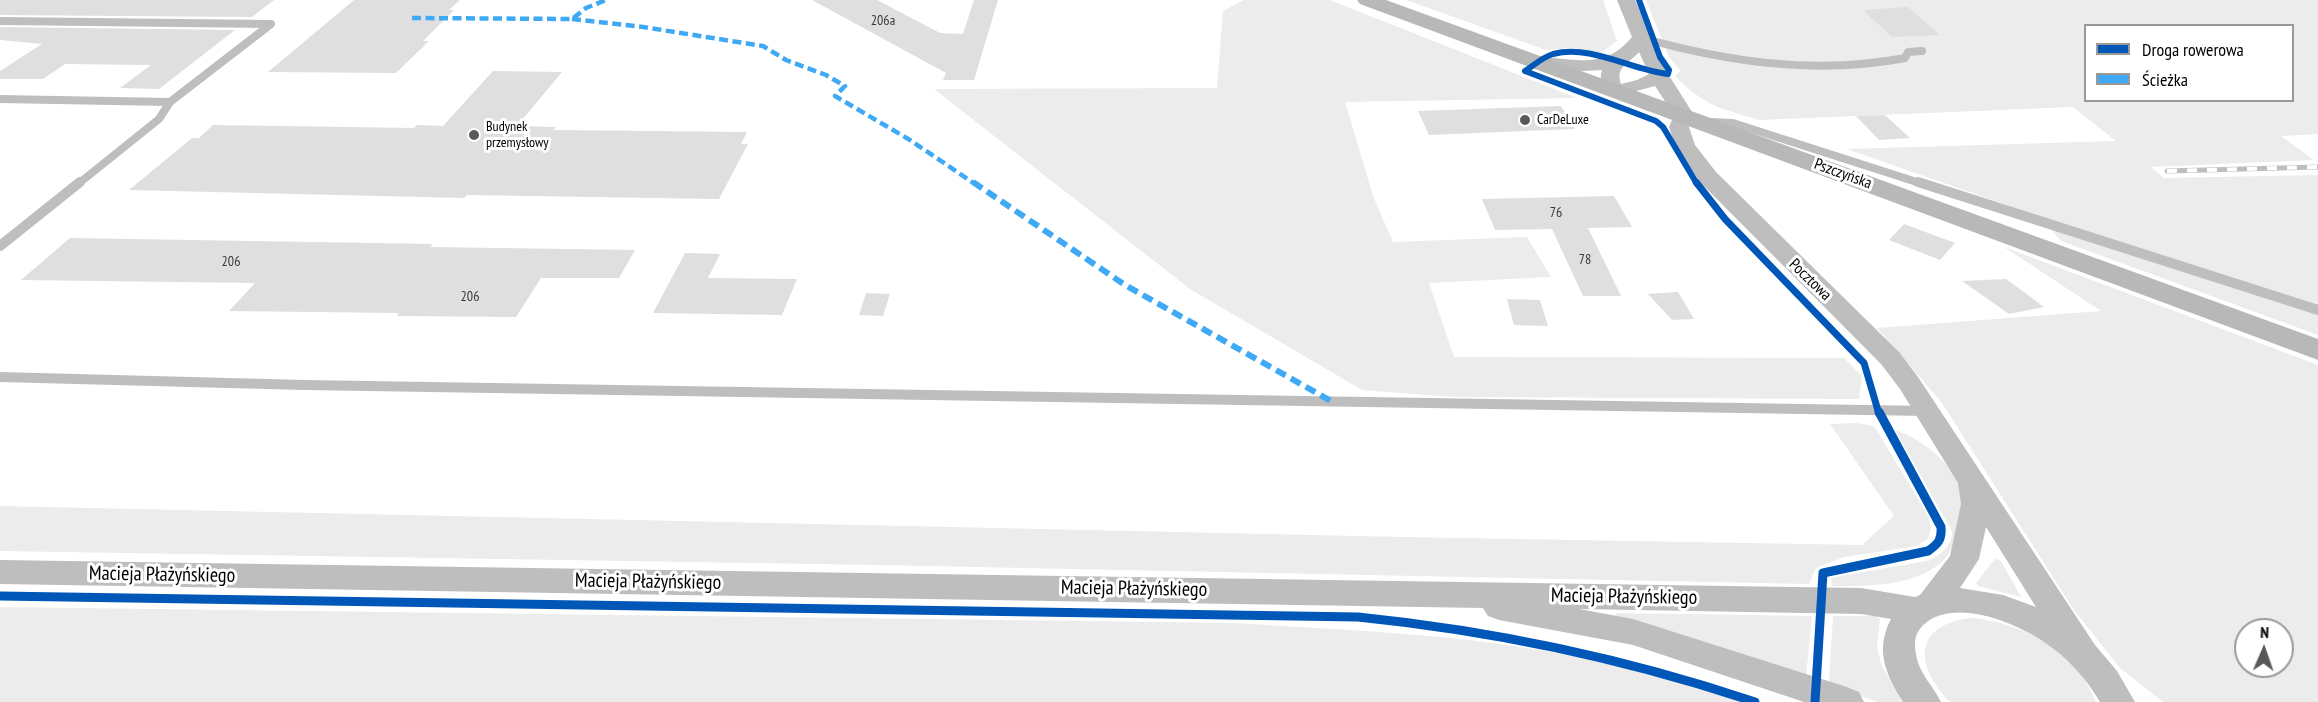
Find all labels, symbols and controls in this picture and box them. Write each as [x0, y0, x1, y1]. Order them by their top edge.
house number: 206a [871, 13, 895, 29]
legend [2084, 24, 2294, 102]
text: Droga rowerowa [2142, 38, 2244, 61]
text: Ścieżka [2142, 68, 2188, 91]
place label: CarDeLuxe [1537, 112, 1589, 128]
marker: CarDeLuxe [1518, 113, 1532, 127]
place label: Budynek przemysłowy [486, 119, 549, 152]
marker: Budynek przemysłowy [467, 128, 481, 142]
street label: Pszczyńska [1812, 155, 1874, 193]
house number: 76 [1550, 205, 1562, 221]
house number: 78 [1579, 252, 1591, 268]
house number: 206 [222, 254, 240, 270]
street label: Pocztowa [1785, 255, 1835, 305]
house number: 206 [461, 289, 479, 305]
street label: Macieja Płażyńskiego [89, 562, 235, 588]
street label: Macieja Płażyńskiego [575, 569, 721, 595]
street label: Macieja Płażyńskiego [1061, 576, 1207, 602]
street label: Macieja Płażyńskiego [1551, 584, 1697, 610]
north arrow [2234, 618, 2294, 678]
text: N [2260, 622, 2269, 642]

